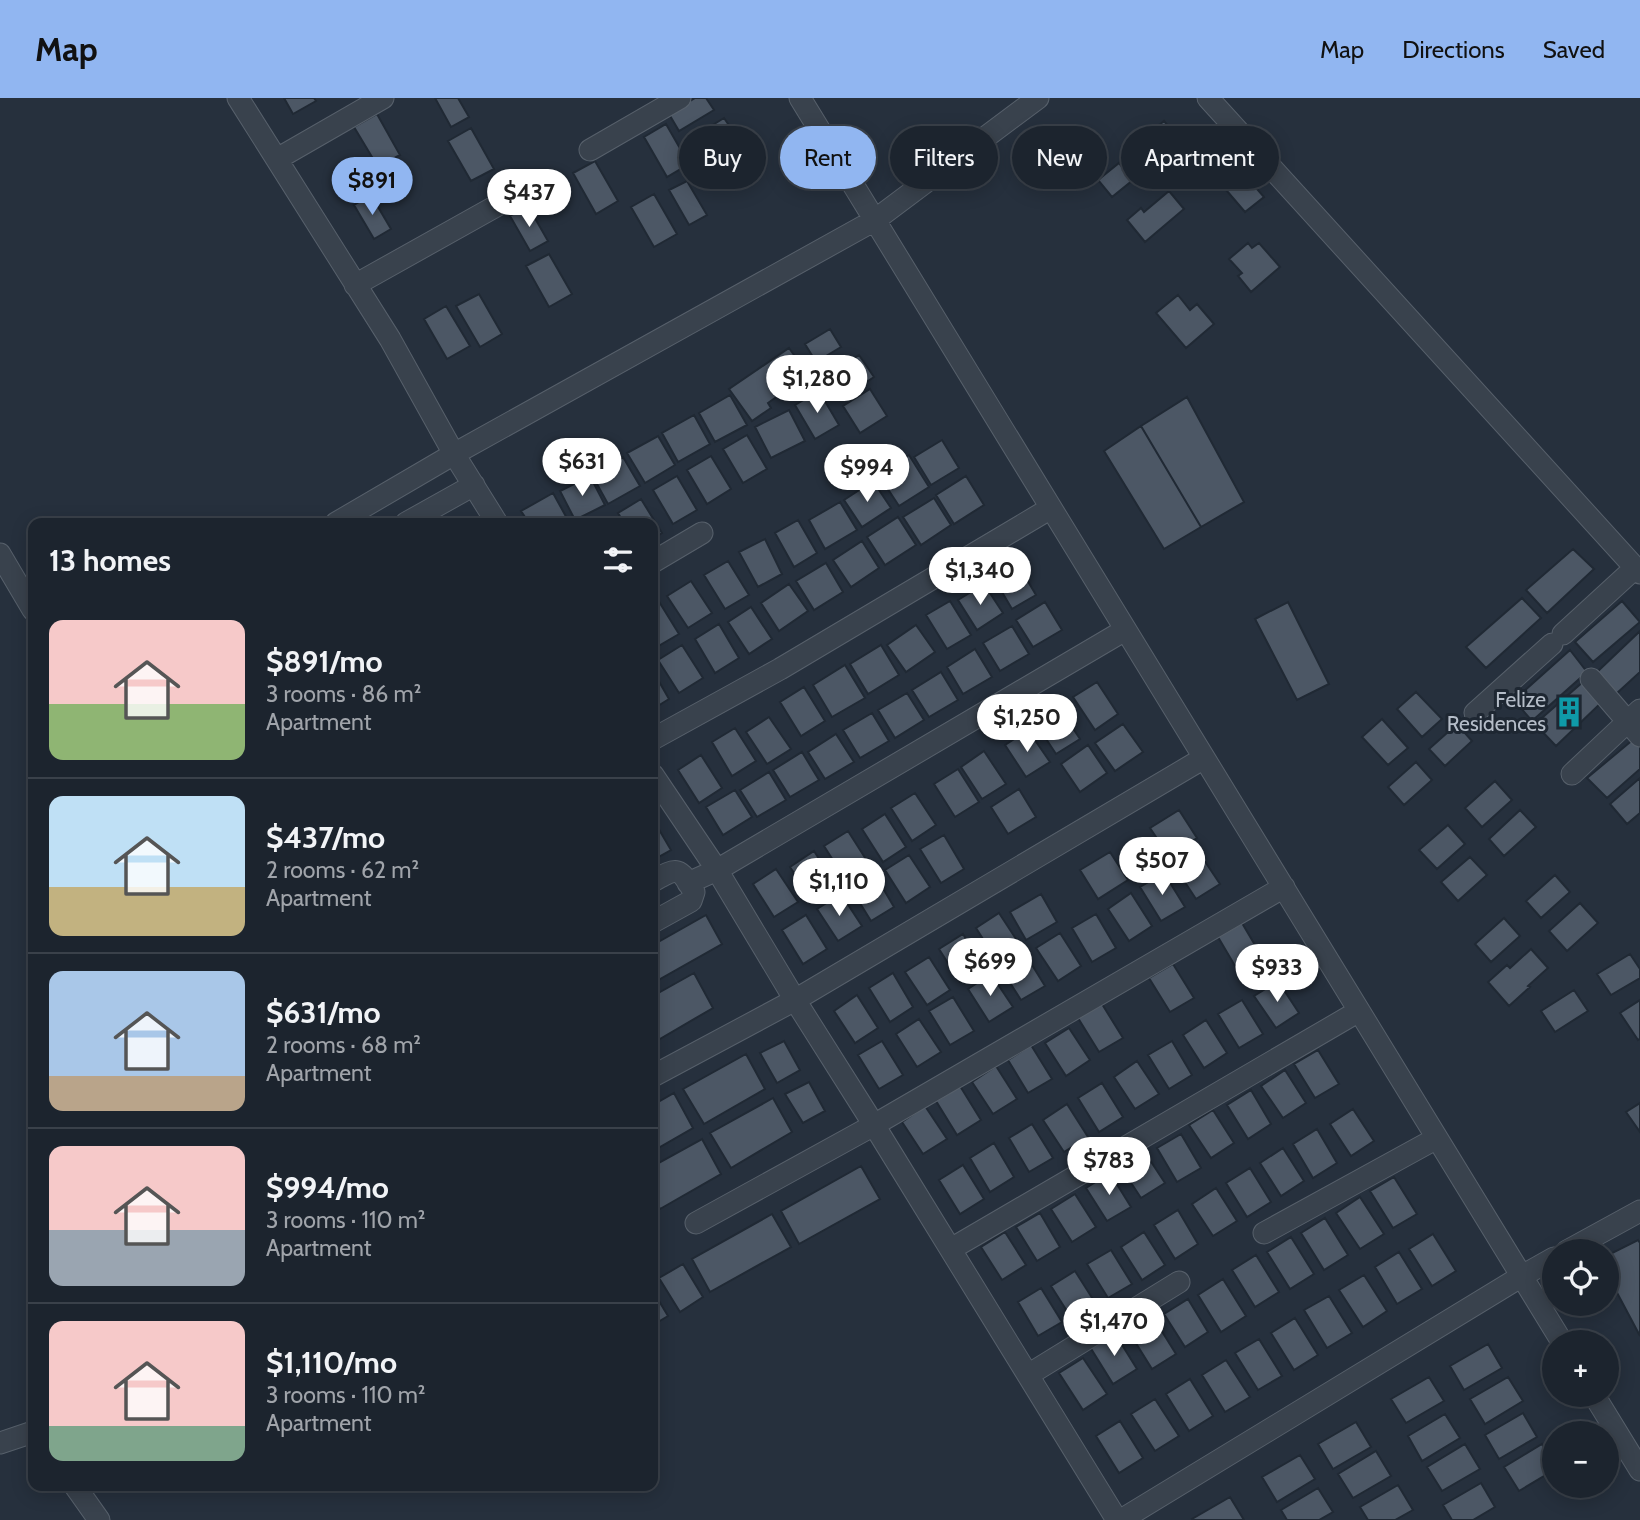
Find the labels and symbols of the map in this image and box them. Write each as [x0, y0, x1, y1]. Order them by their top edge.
pin: $891 [331, 158, 413, 217]
pin: $437 [488, 170, 570, 229]
pin: $1,280 [760, 356, 874, 415]
pin: $631 [541, 438, 623, 498]
pin: $994 [826, 444, 908, 504]
pin: $1,340 [923, 547, 1037, 607]
place label: Felize Residences [1447, 687, 1546, 736]
pin: $1,250 [970, 694, 1084, 754]
building icon: Felize Residences [1552, 695, 1586, 729]
pin: $507 [1121, 838, 1203, 897]
pin: $1,110 [782, 858, 896, 918]
pin: $699 [949, 939, 1031, 998]
pin: $933 [1236, 944, 1318, 1004]
pin: $783 [1068, 1138, 1150, 1197]
pin: $1,470 [1057, 1298, 1171, 1358]

